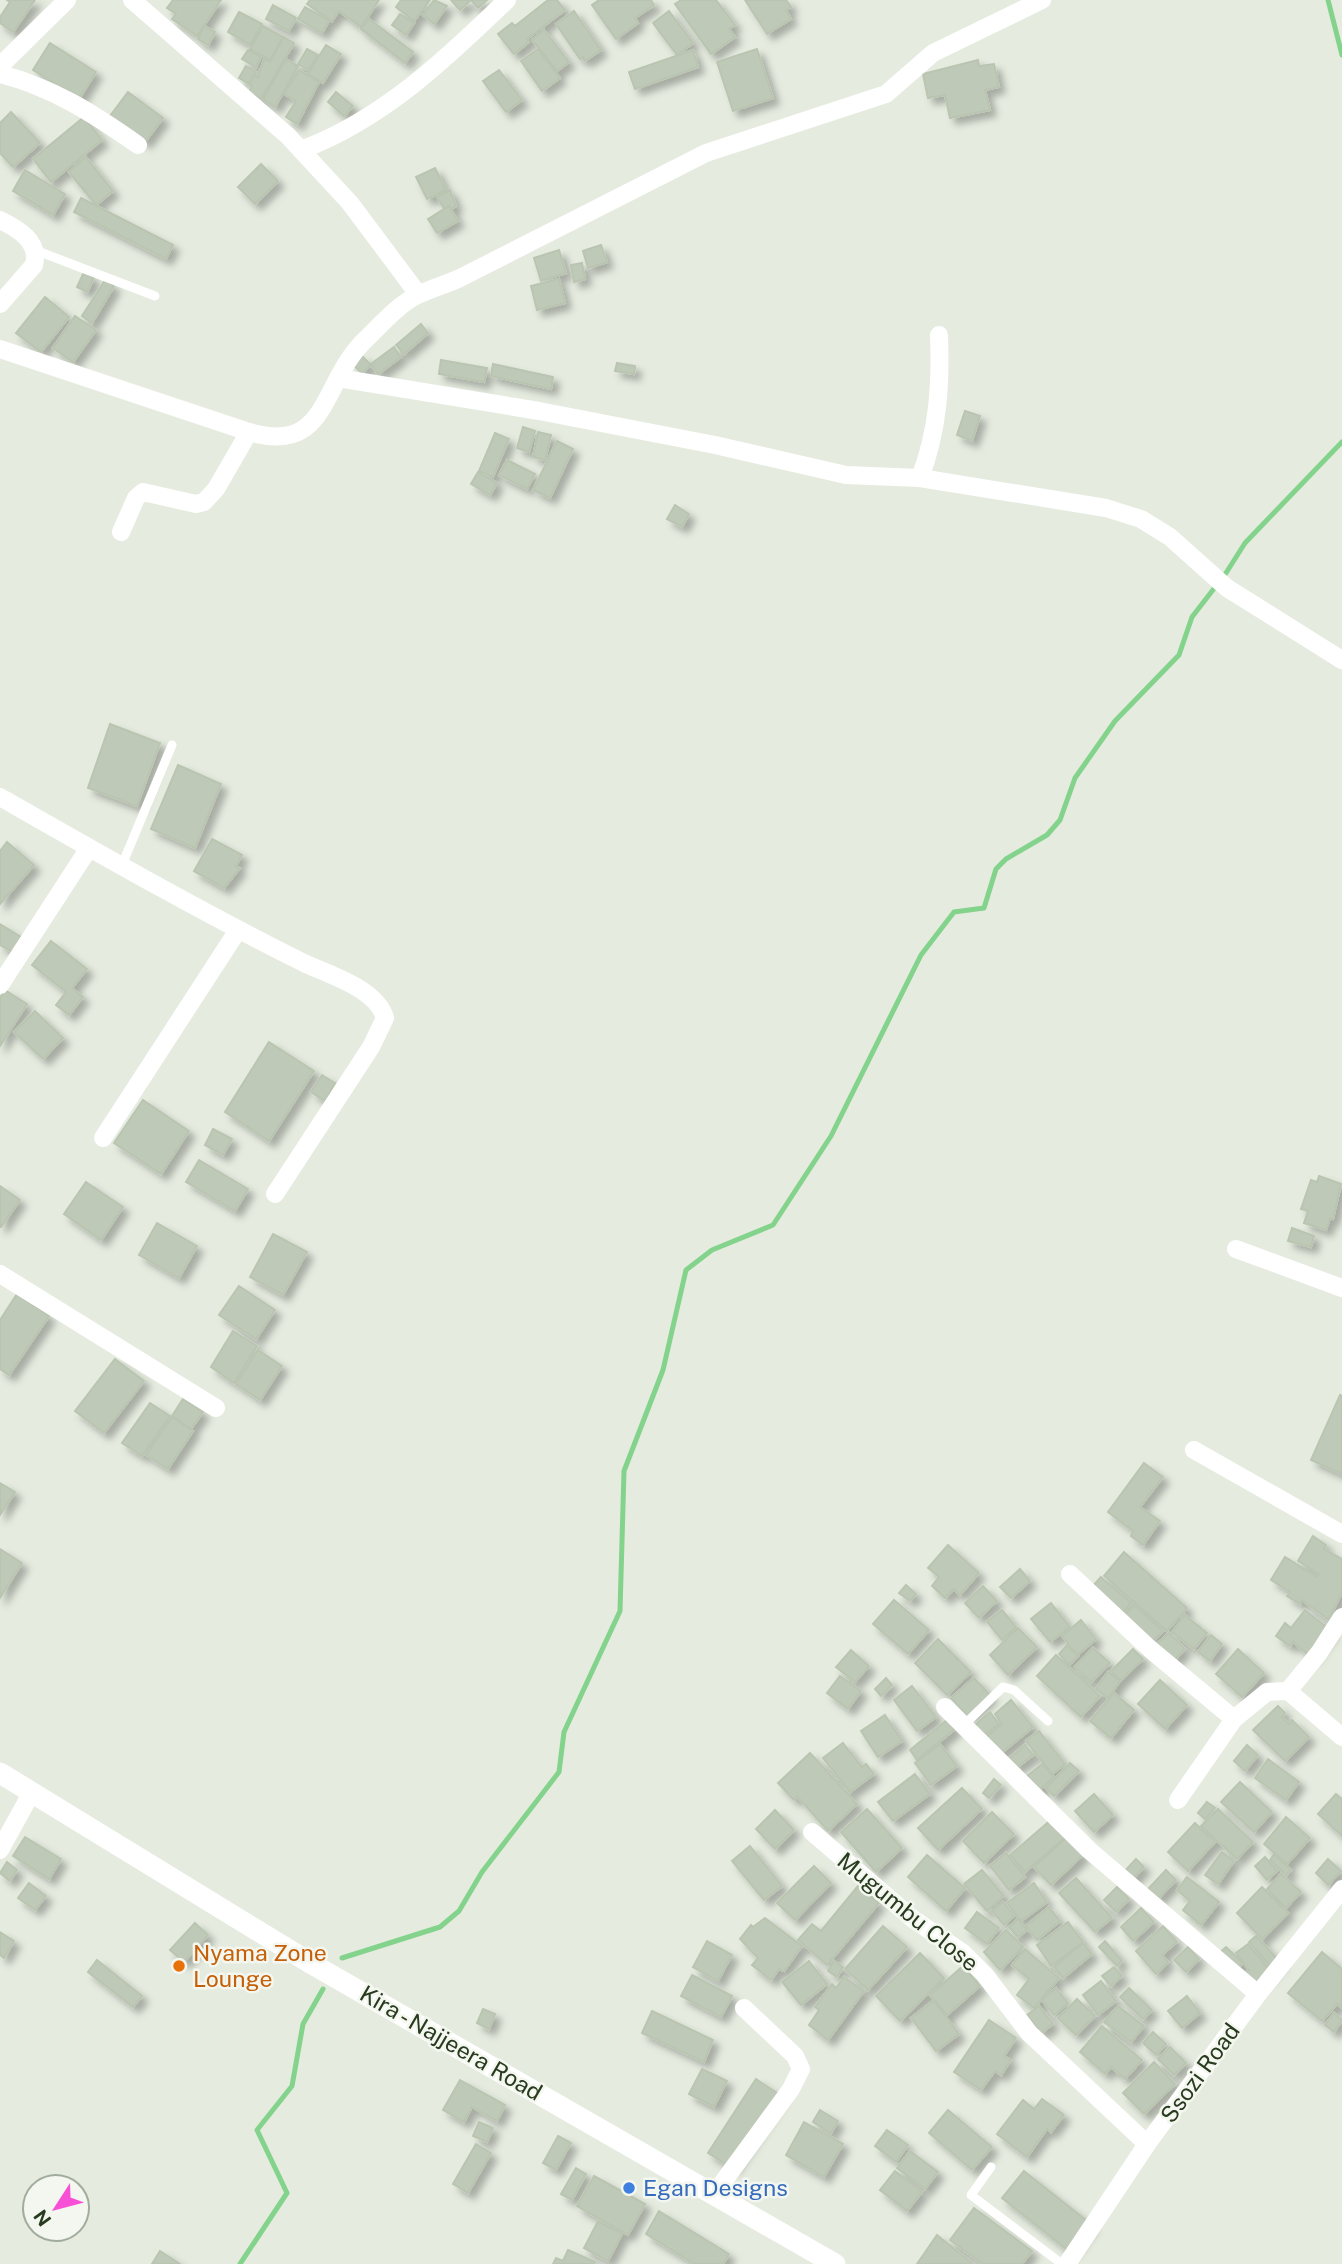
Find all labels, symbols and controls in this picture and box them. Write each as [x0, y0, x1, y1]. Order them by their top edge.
street label: Mugumbu Close [832, 1847, 984, 1977]
place label: Nyama Zone Lounge [193, 1939, 327, 1992]
marker: Nyama Zone Lounge [171, 1958, 187, 1974]
street label: Kira - Najjeera Road [355, 1979, 547, 2106]
street label: Ssozi Road [1154, 2018, 1245, 2128]
north arrow [21, 2173, 91, 2243]
place label: Egan Designs [643, 2174, 788, 2201]
marker: Egan Designs [621, 2180, 637, 2196]
text: N [29, 2206, 56, 2230]

